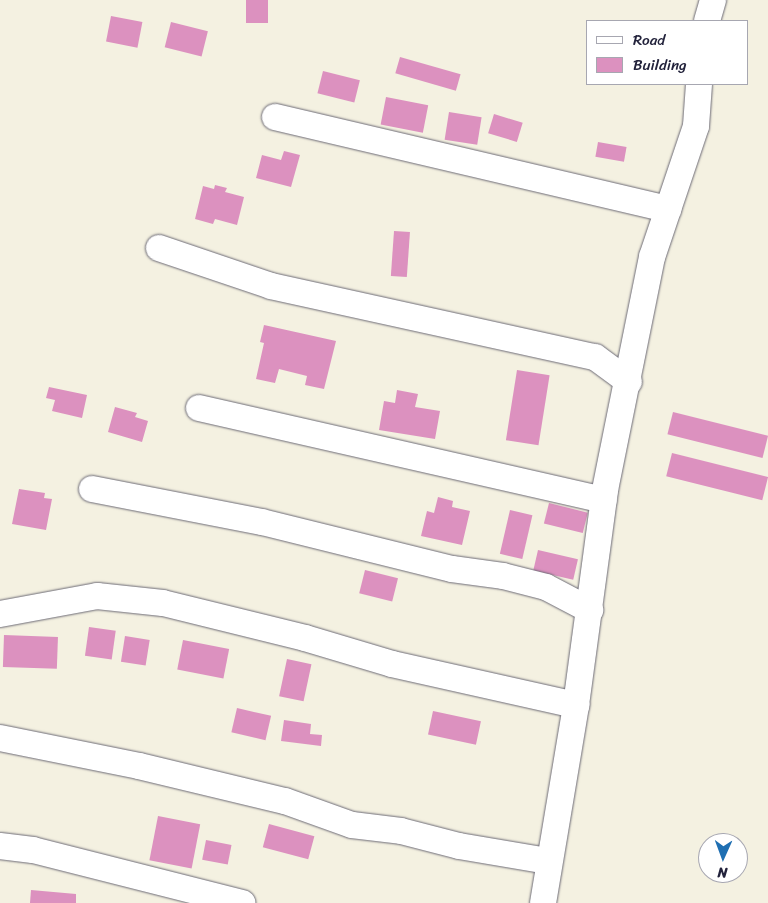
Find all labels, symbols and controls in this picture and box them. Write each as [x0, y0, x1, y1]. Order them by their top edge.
legend [586, 20, 748, 85]
text: Road [633, 27, 665, 53]
text: Building [633, 52, 687, 78]
north arrow [698, 833, 748, 883]
text: N [717, 860, 728, 885]

